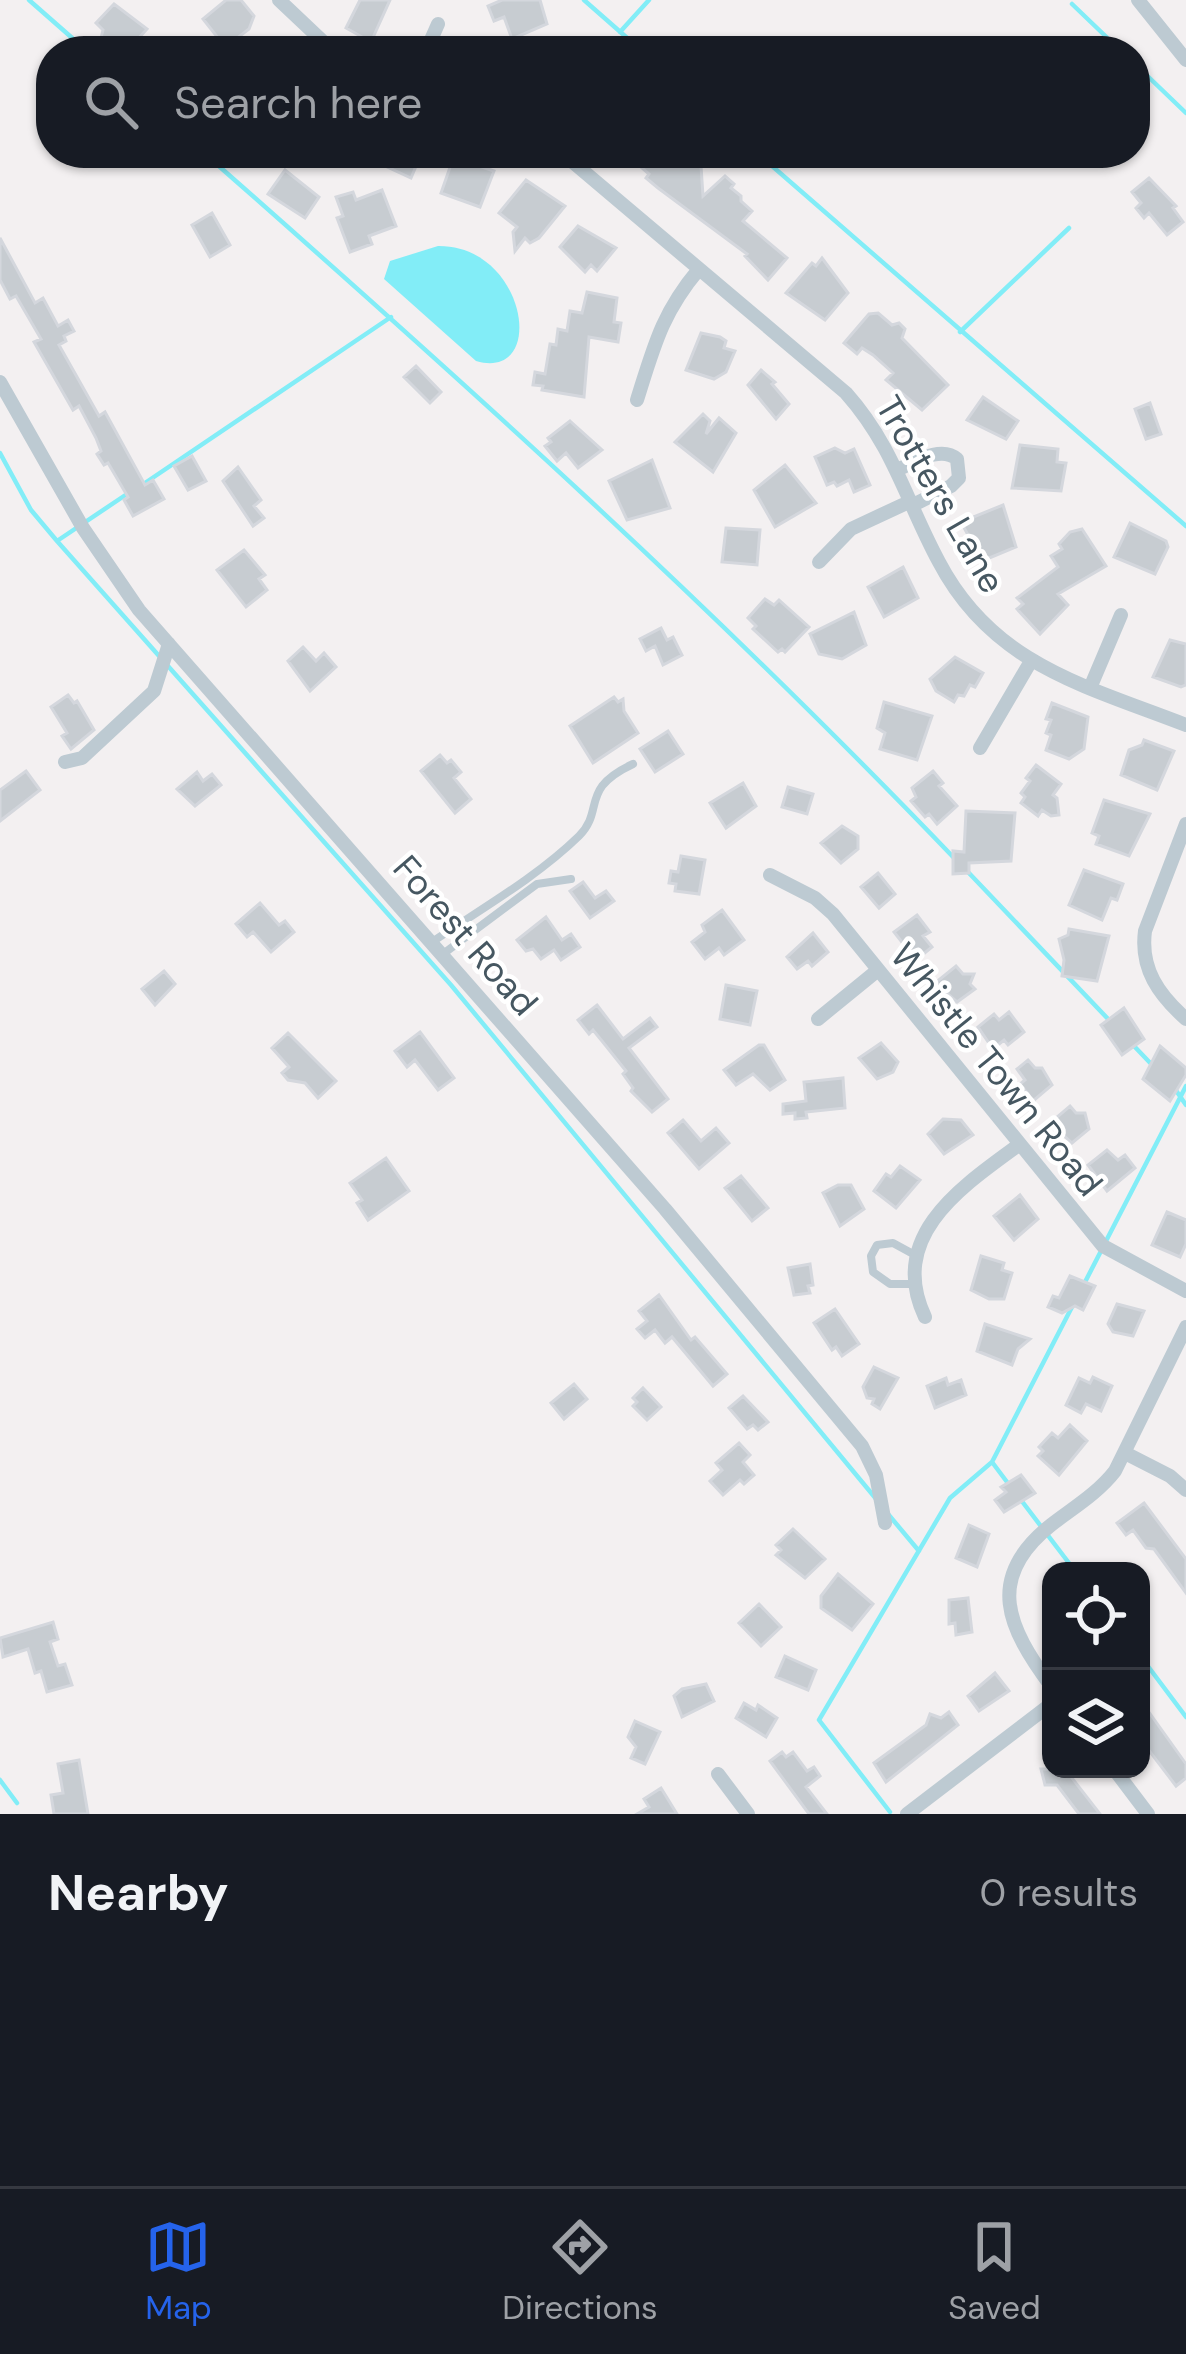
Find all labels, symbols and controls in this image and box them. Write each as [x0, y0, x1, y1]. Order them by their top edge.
search box [36, 36, 1150, 168]
icon: search [78, 69, 144, 135]
text: Search here [174, 73, 422, 132]
street label: Trotters Lane [865, 387, 1016, 601]
street label: Forest Road [383, 845, 548, 1025]
street label: Whistle Town Road [880, 933, 1113, 1206]
map controls [1042, 1562, 1150, 1778]
button: locate [1042, 1562, 1150, 1670]
button: layers [1042, 1670, 1150, 1778]
text: Nearby [48, 1859, 229, 1926]
text: 0 results [980, 1867, 1138, 1918]
tab: Map [145, 2214, 212, 2329]
tab: Directions [502, 2214, 658, 2329]
tab: Saved [948, 2214, 1041, 2329]

